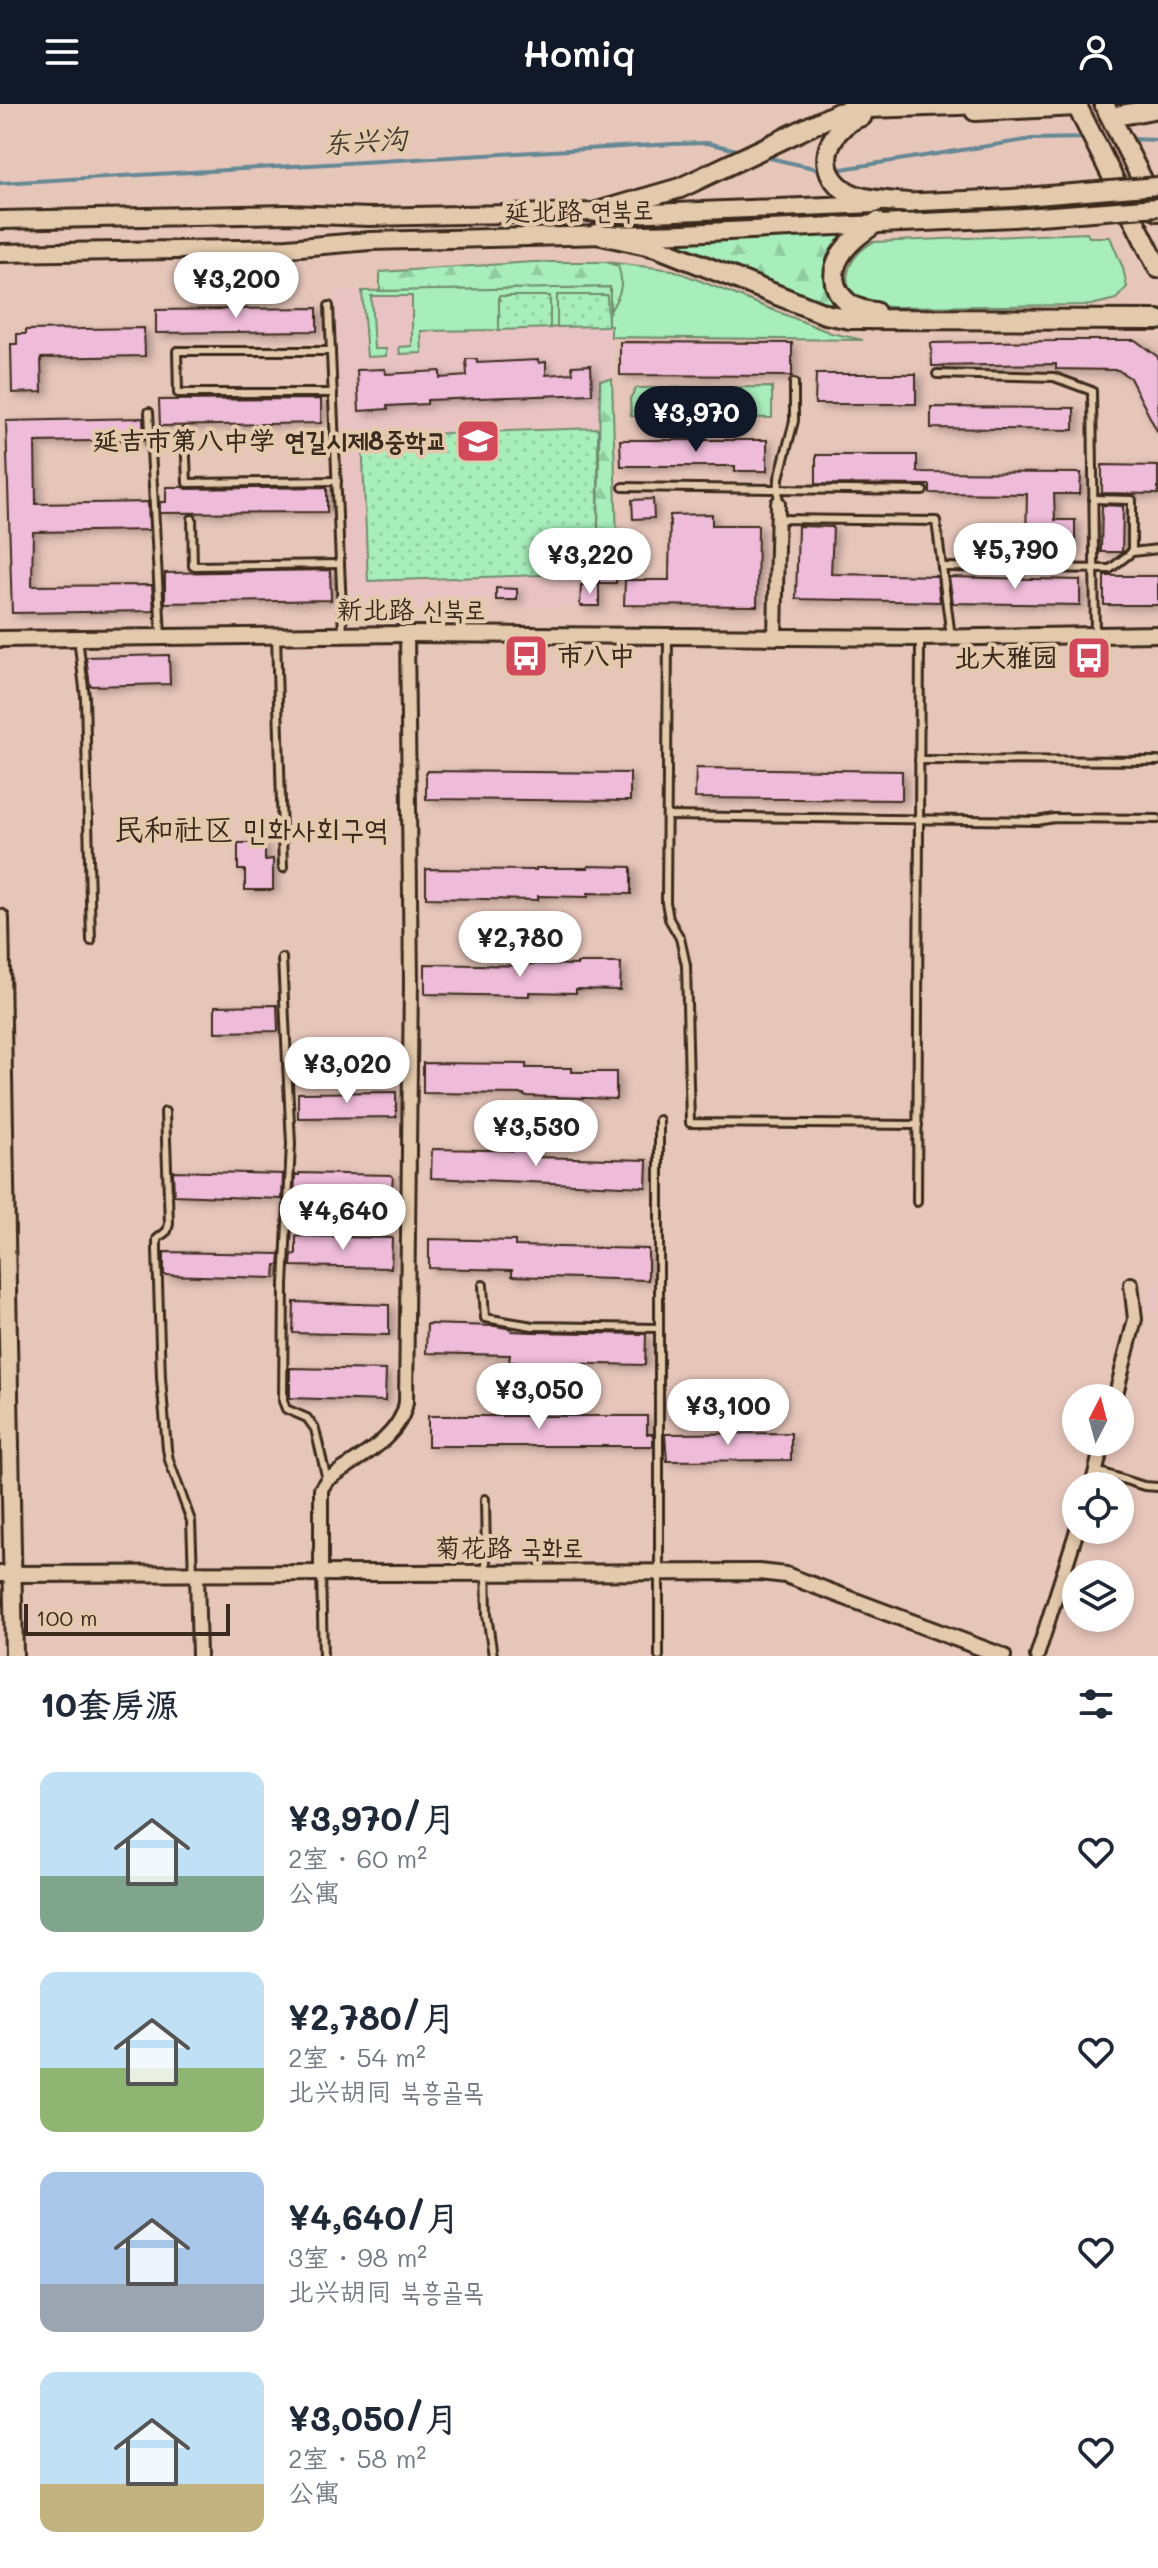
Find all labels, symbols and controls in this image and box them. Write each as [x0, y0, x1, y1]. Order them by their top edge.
text: Homiq [522, 29, 636, 76]
icon: menu [40, 30, 84, 74]
icon: person [1074, 30, 1118, 74]
water label: 东兴沟 [322, 120, 410, 160]
street label: 延北路 연북로 [504, 192, 654, 228]
pin: ¥3,200 [171, 252, 301, 320]
text: ¥3,200 [192, 261, 280, 295]
pin: ¥3,970 [631, 386, 761, 454]
text: ¥3,970 [652, 395, 740, 429]
school or university icon: 延吉市第八中学 연길시제8중학교 [454, 417, 502, 465]
place label: 延吉市第八中学 연길시제8중학교 [93, 423, 447, 457]
pin: ¥5,790 [950, 523, 1080, 591]
pin: ¥3,220 [525, 528, 655, 596]
text: ¥5,790 [971, 532, 1059, 566]
text: ¥3,220 [547, 537, 633, 571]
street label: 新北路 신북로 [336, 592, 486, 626]
bus stop icon: 市八中 [502, 632, 550, 680]
bus stop icon: 北大雅园 [1065, 634, 1113, 682]
place label: 市八中 [557, 638, 635, 672]
place label: 北大雅园 [954, 640, 1058, 674]
district label: 民和社区 민화사회구역 [114, 808, 388, 848]
pin: ¥2,780 [455, 911, 585, 979]
text: ¥2,780 [477, 920, 563, 954]
pin: ¥3,020 [282, 1037, 412, 1105]
text: ¥3,020 [303, 1046, 391, 1080]
pin: ¥3,530 [471, 1100, 601, 1168]
text: ¥3,530 [492, 1109, 580, 1143]
pin: ¥4,640 [278, 1184, 408, 1252]
text: ¥4,640 [298, 1193, 388, 1227]
pin: ¥3,050 [474, 1363, 604, 1431]
text: ¥3,050 [494, 1372, 584, 1406]
pin: ¥3,100 [663, 1379, 793, 1447]
north arrow [1062, 1384, 1134, 1456]
map controls [1062, 1384, 1134, 1632]
text: ¥3,100 [685, 1388, 771, 1422]
button: locate [1062, 1472, 1134, 1544]
street label: 菊花路 국화로 [434, 1530, 584, 1564]
button: layers [1062, 1560, 1134, 1632]
scale bar [24, 1600, 230, 1636]
text: 100 m [36, 1603, 98, 1632]
text: 10套房源 [40, 1681, 179, 1726]
icon: filters [1074, 1682, 1118, 1726]
text: ¥3,970/月 [288, 1795, 456, 1840]
icon: home [104, 1804, 200, 1900]
icon: heart [1074, 1830, 1118, 1874]
text: 2室 · 60 m² [288, 1841, 427, 1875]
text: 公寓 [288, 1875, 340, 1909]
text: ¥2,780/月 [288, 1994, 455, 2039]
icon: home [104, 2004, 200, 2100]
icon: heart [1074, 2030, 1118, 2074]
text: 2室 · 54 m² [288, 2040, 426, 2074]
text: 北兴胡同 북흥골목 [288, 2074, 484, 2108]
text: ¥4,640/月 [288, 2194, 460, 2239]
icon: home [104, 2204, 200, 2300]
icon: heart [1074, 2230, 1118, 2274]
text: 3室 · 98 m² [288, 2240, 427, 2274]
text: 北兴胡同 북흥골목 [288, 2274, 484, 2308]
text: ¥3,050/月 [288, 2395, 459, 2440]
icon: home [104, 2404, 200, 2500]
icon: heart [1074, 2430, 1118, 2474]
text: 2室 · 58 m² [288, 2441, 426, 2475]
text: 公寓 [288, 2475, 340, 2509]

